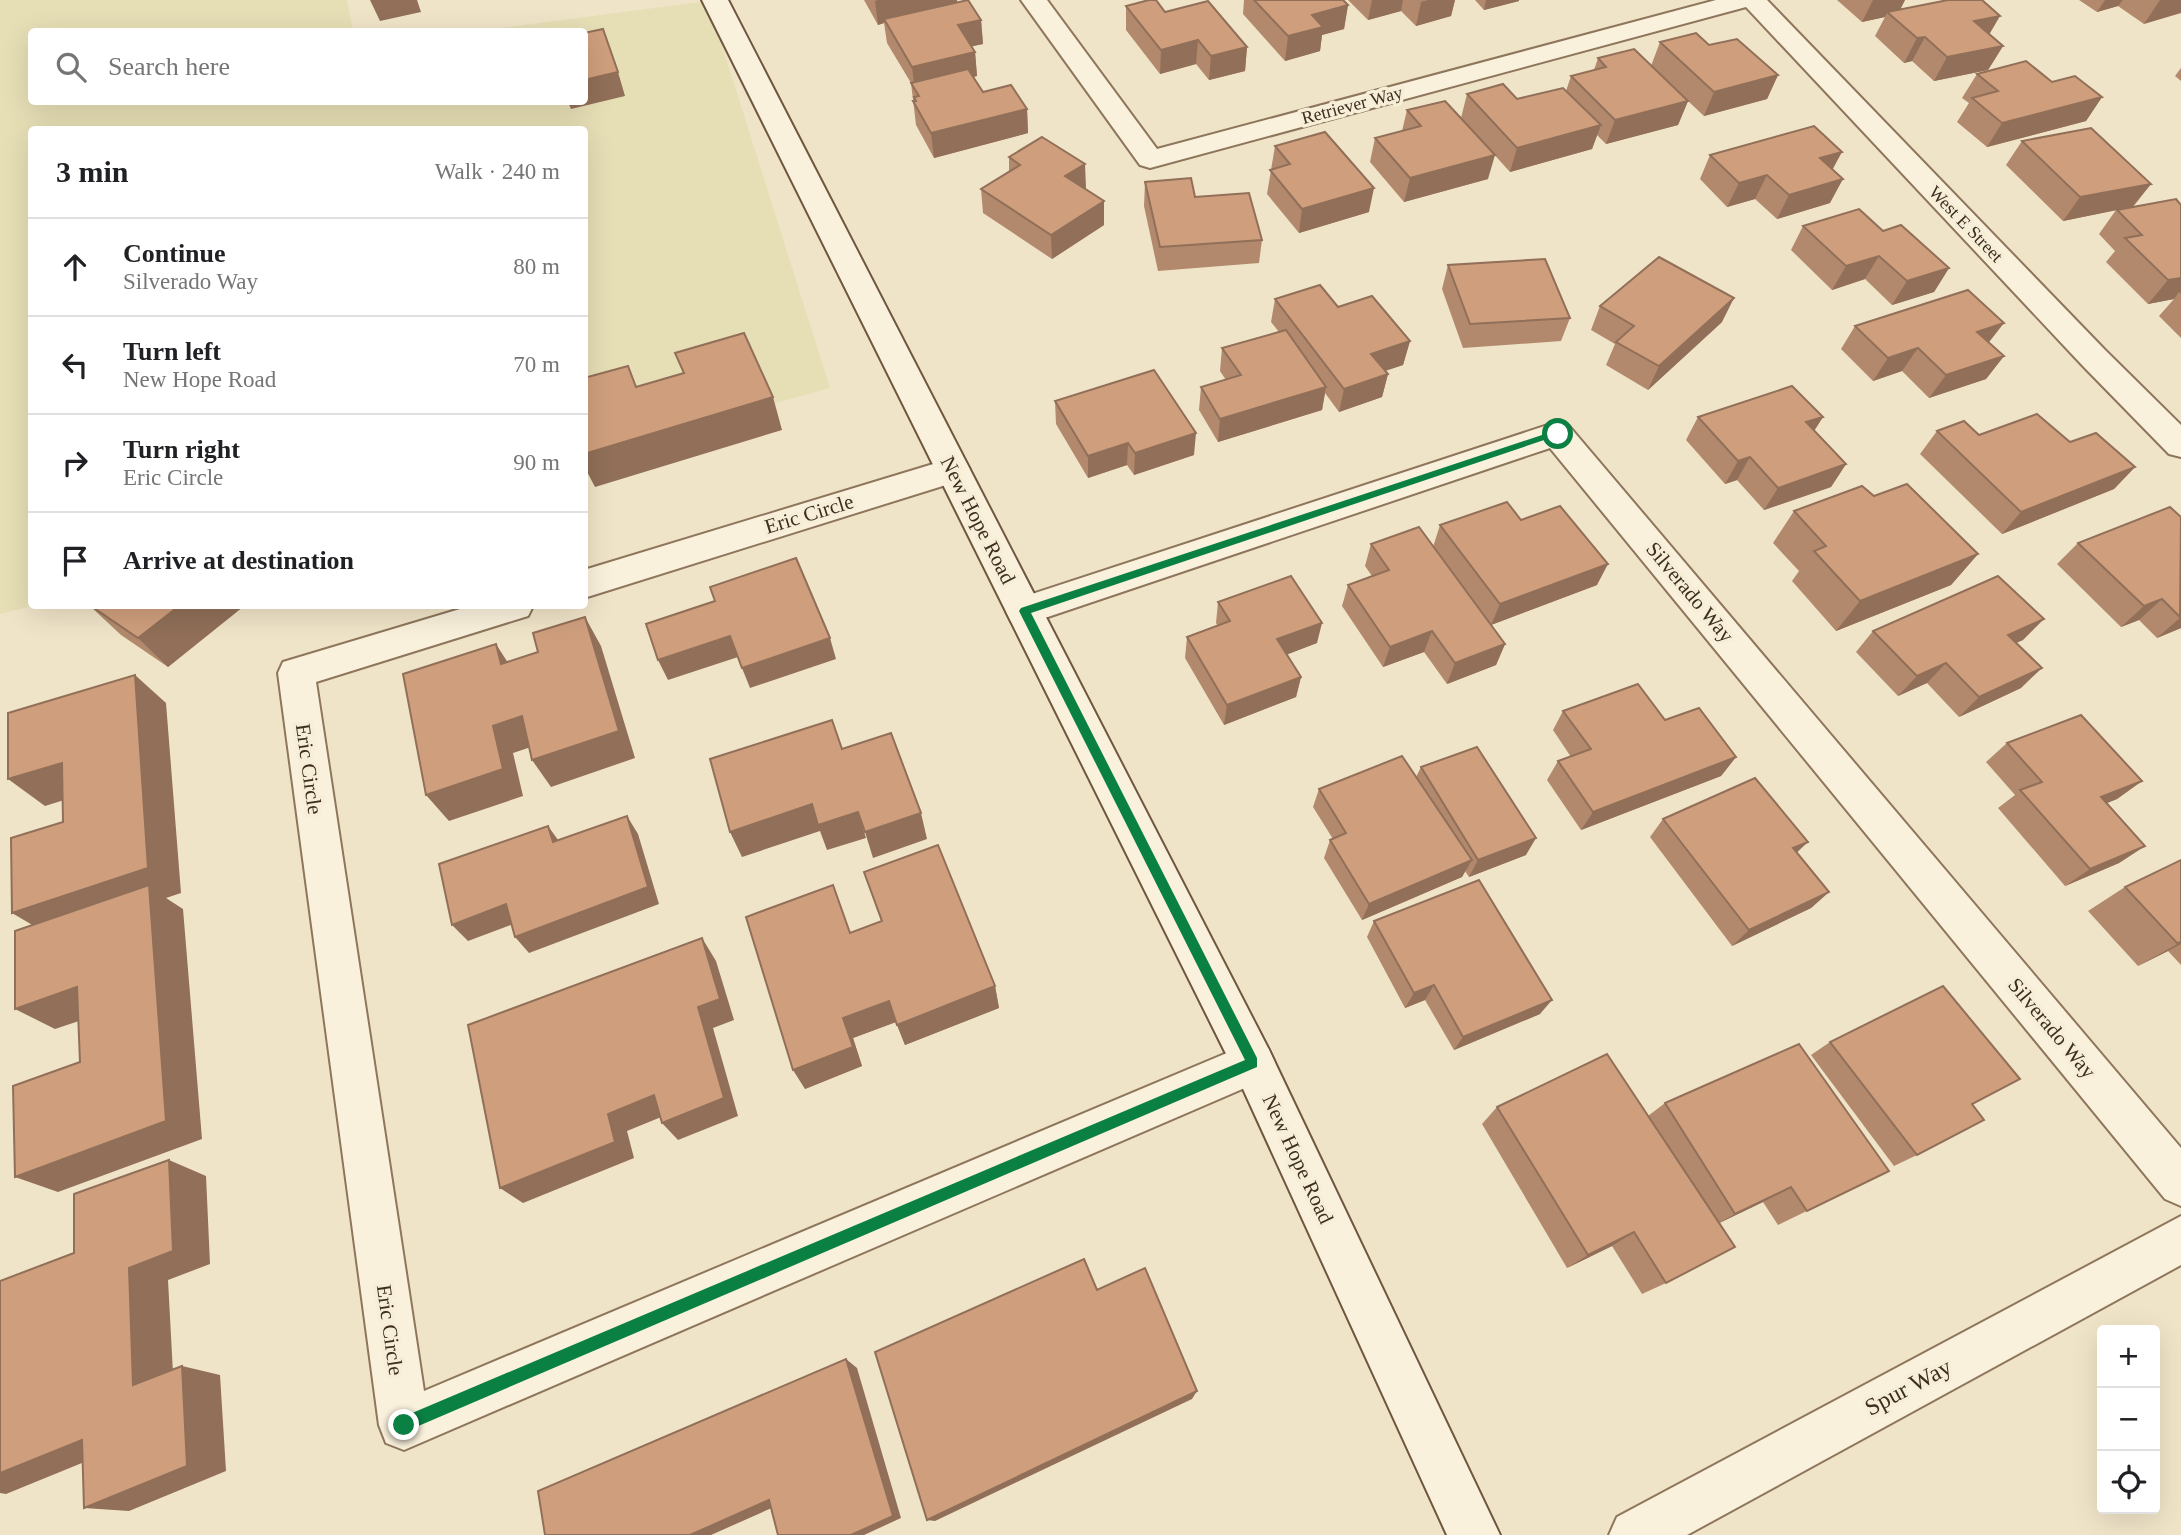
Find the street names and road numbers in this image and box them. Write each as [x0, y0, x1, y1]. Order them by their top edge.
street label: Retriever Way [1299, 82, 1405, 128]
street label: West E Street [1925, 182, 2007, 266]
street label: New Hope Road [936, 452, 1021, 588]
street label: Eric Circle [762, 489, 856, 539]
street label: Silverado Way [1641, 537, 1739, 647]
street label: Eric Circle [291, 722, 327, 816]
street label: Silverado Way [2003, 973, 2101, 1083]
street label: New Hope Road [1258, 1091, 1339, 1228]
street label: Eric Circle [372, 1283, 408, 1377]
street label: Spur Way [1860, 1353, 1956, 1421]

